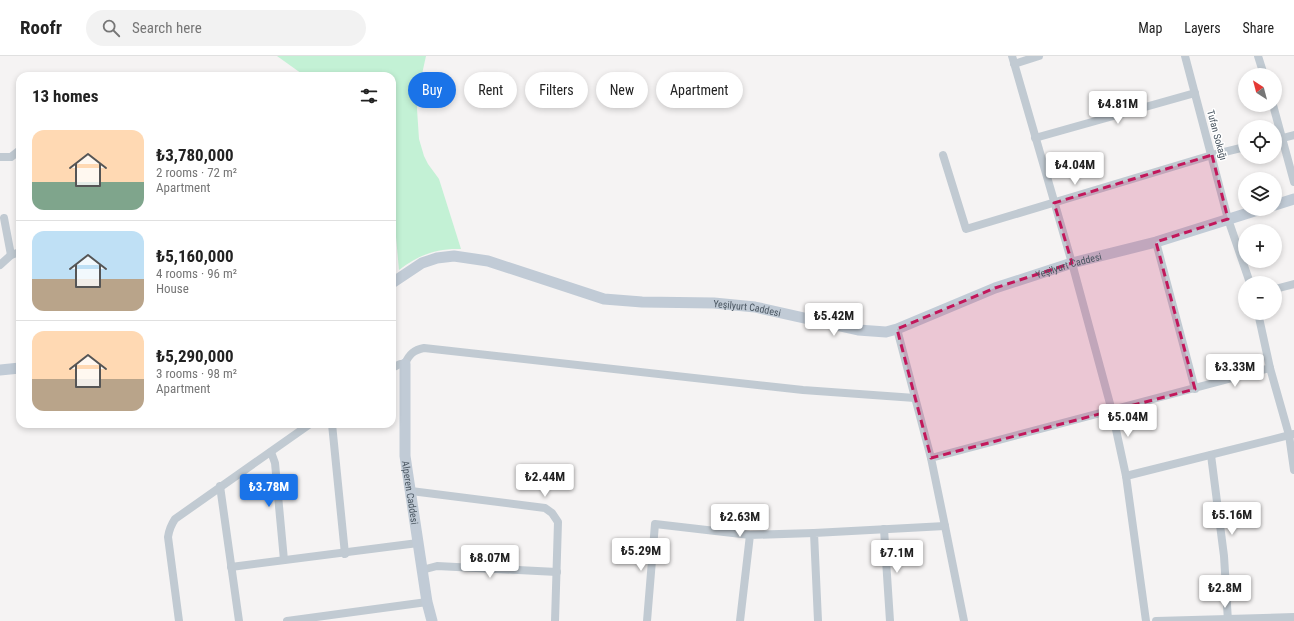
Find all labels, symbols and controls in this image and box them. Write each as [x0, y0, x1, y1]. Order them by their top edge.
search box [86, 10, 366, 46]
text: Roofr [20, 16, 62, 39]
icon: search [100, 17, 122, 39]
text: Search here [132, 19, 202, 37]
text: Map [1138, 20, 1162, 36]
text: Layers [1184, 20, 1221, 36]
text: Share [1243, 20, 1274, 36]
north arrow [1238, 68, 1282, 112]
map controls [1238, 68, 1282, 320]
chip: Buy [408, 72, 456, 108]
chip: Rent [464, 72, 517, 108]
chip: Filters [525, 72, 588, 108]
chip: New [596, 72, 648, 108]
chip: Apartment [656, 72, 743, 108]
icon: filters [358, 85, 380, 107]
text: 13 homes [32, 86, 98, 106]
pin: ₺4.81M [1085, 91, 1151, 125]
text: ₺4.81M [1098, 96, 1138, 111]
street label: Tufan Sokağı [1205, 109, 1229, 161]
button: locate [1238, 120, 1282, 164]
text: ₺3,780,000 [156, 145, 234, 165]
icon: home [64, 146, 112, 194]
pin: ₺4.04M [1042, 152, 1108, 186]
text: ₺4.04M [1055, 157, 1095, 172]
text: 2 rooms · 72 m² [156, 165, 237, 180]
button: layers [1238, 172, 1282, 216]
text: Apartment [156, 180, 210, 195]
button: + [1238, 224, 1282, 268]
text: ₺5,160,000 [156, 246, 234, 266]
icon: home [64, 247, 112, 295]
street label: Yeşilyurt Caddesi [1034, 250, 1103, 280]
text: 4 rooms · 96 m² [156, 266, 237, 281]
button: − [1238, 276, 1282, 320]
text: House [156, 281, 189, 296]
street label: Yeşilyurt Caddesi [713, 297, 782, 318]
pin: ₺5.42M [801, 303, 867, 337]
text: ₺5.42M [814, 308, 854, 323]
text: ₺5,290,000 [156, 346, 234, 366]
icon: home [64, 347, 112, 395]
pin: ₺3.33M [1202, 354, 1268, 388]
text: ₺3.33M [1215, 359, 1255, 374]
text: 3 rooms · 98 m² [156, 366, 237, 381]
text: Apartment [156, 381, 210, 396]
pin: ₺5.04M [1095, 404, 1161, 438]
text: ₺5.04M [1108, 409, 1148, 424]
street label: Alperen Caddesi [400, 460, 421, 525]
pin: ₺2.44M [512, 464, 578, 498]
text: ₺2.44M [525, 469, 565, 484]
pin: ₺3.78M [236, 474, 302, 508]
text: ₺3.78M [249, 479, 289, 494]
pin: ₺5.16M [1199, 502, 1265, 536]
pin: ₺2.63M [707, 504, 773, 538]
text: ₺5.16M [1212, 507, 1252, 522]
text: ₺2.63M [720, 509, 760, 524]
pin: ₺5.29M [608, 538, 674, 572]
pin: ₺7.1M [869, 540, 925, 574]
text: ₺5.29M [621, 543, 661, 558]
pin: ₺8.07M [457, 545, 523, 579]
text: ₺7.1M [880, 545, 914, 560]
text: ₺8.07M [470, 550, 510, 565]
pin: ₺2.8M [1197, 575, 1253, 609]
text: ₺2.8M [1208, 580, 1242, 595]

